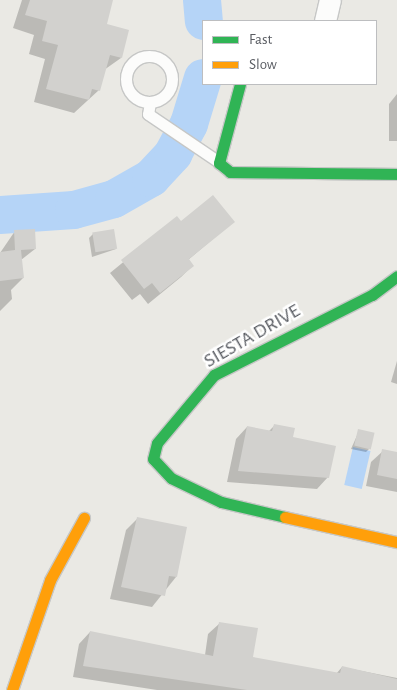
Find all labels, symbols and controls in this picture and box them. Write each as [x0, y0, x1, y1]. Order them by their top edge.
legend [202, 20, 377, 85]
text: Fast [249, 32, 272, 47]
text: Slow [249, 57, 277, 72]
street label: SIESTA DRIVE [200, 299, 304, 373]

